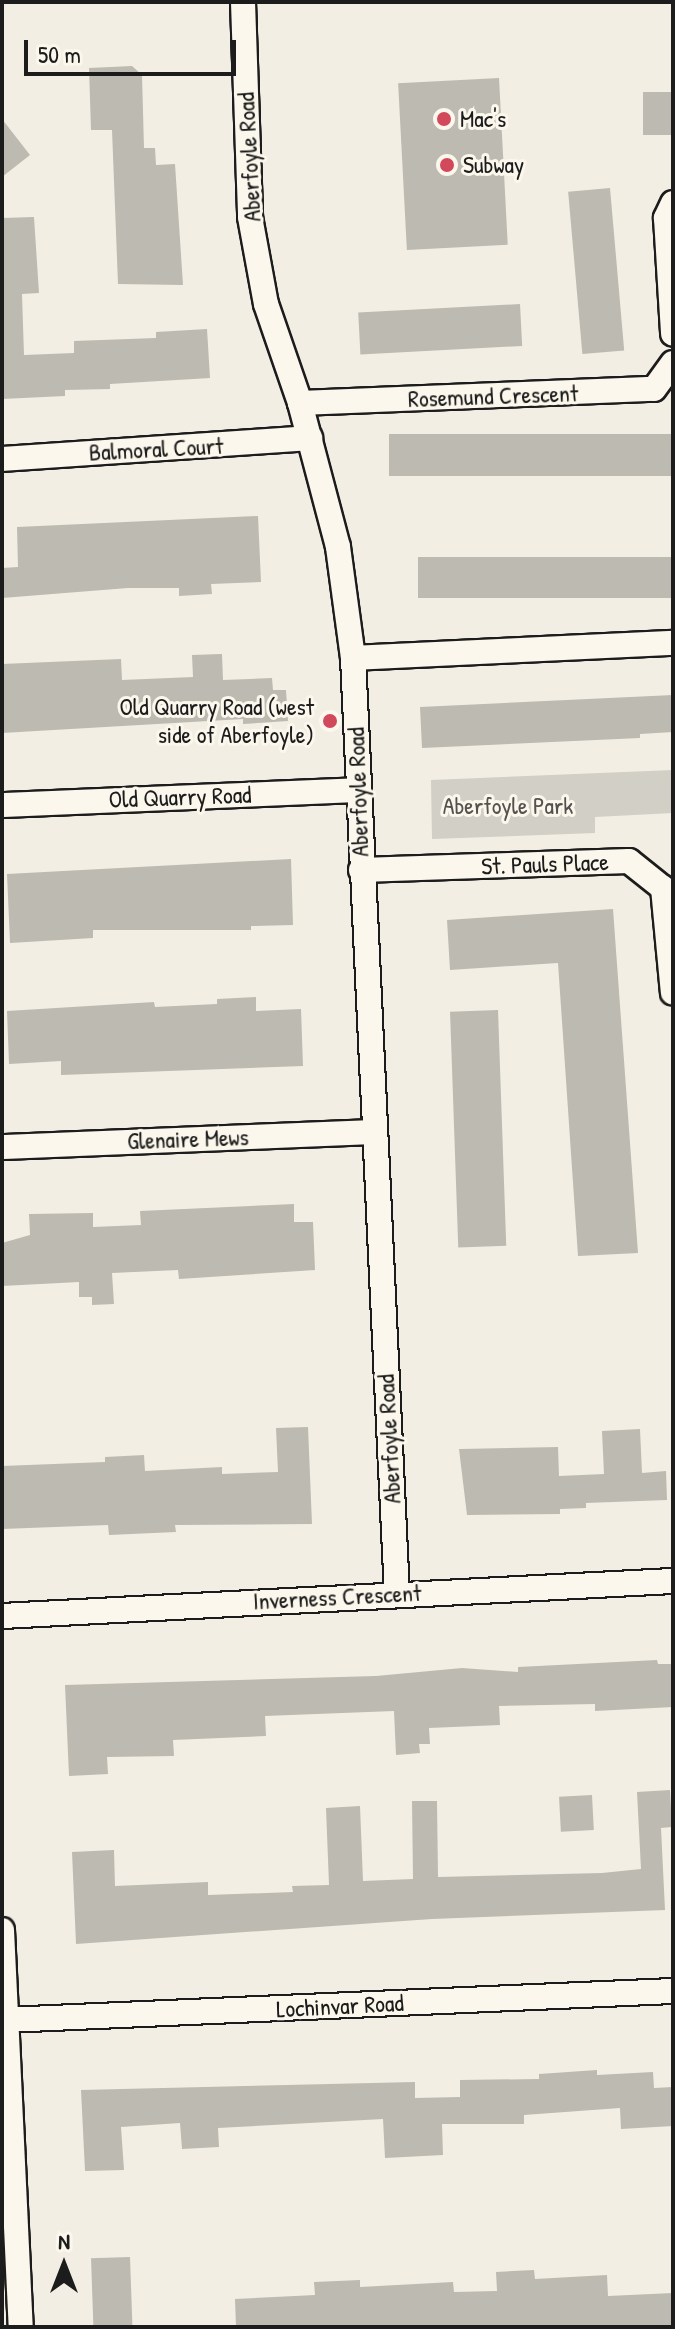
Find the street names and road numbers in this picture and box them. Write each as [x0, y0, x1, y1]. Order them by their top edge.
street label: Aberfoyle Road [231, 92, 267, 222]
street label: Rosemund Crescent [407, 379, 579, 413]
street label: Balmoral Court [88, 431, 224, 467]
street label: Aberfoyle Road [341, 727, 375, 857]
street label: Old Quarry Road [108, 780, 252, 814]
street label: St. Pauls Place [481, 847, 609, 881]
street label: Glenaire Mews [127, 1122, 249, 1156]
street label: Aberfoyle Road [371, 1374, 407, 1504]
street label: Inverness Crescent [252, 1578, 422, 1616]
street label: Lochinvar Road [276, 1988, 404, 2024]

